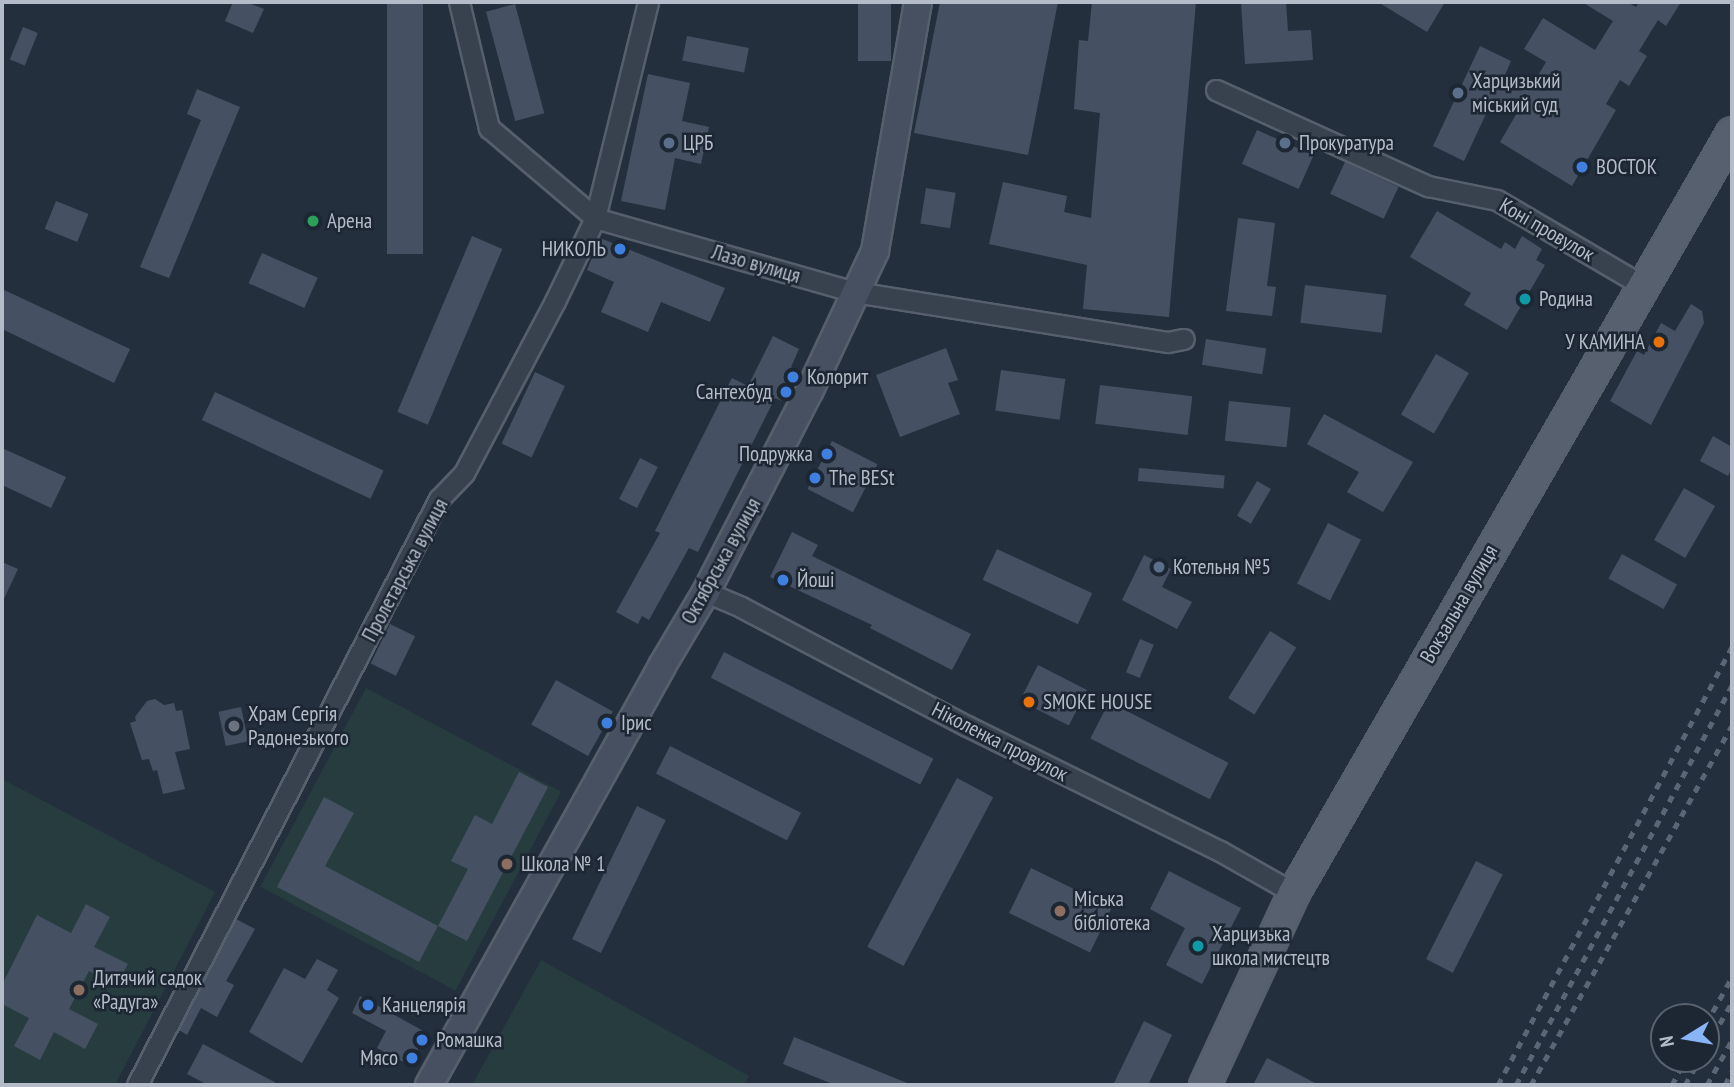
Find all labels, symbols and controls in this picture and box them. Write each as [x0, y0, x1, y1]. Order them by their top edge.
place label: Харцизький міський суд [1472, 68, 1560, 118]
marker: Харцизький міський суд [1450, 85, 1466, 101]
place label: ЦРБ [683, 130, 713, 156]
place label: Прокуратура [1299, 130, 1394, 156]
marker: ЦРБ [661, 135, 677, 151]
marker: Прокуратура [1277, 135, 1293, 151]
place label: ВОСТОК [1596, 154, 1657, 180]
marker: ВОСТОК [1574, 159, 1590, 175]
street label: Коні провулок [1495, 193, 1599, 267]
place label: Арена [327, 208, 372, 234]
marker: Арена [305, 213, 321, 229]
place label: НИКОЛЬ [542, 236, 606, 262]
street label: Лазо вулиця [709, 239, 803, 289]
marker: НИКОЛЬ [612, 241, 628, 257]
place label: Родина [1539, 286, 1593, 312]
marker: Родина [1517, 291, 1533, 307]
place label: У КАМИНА [1565, 329, 1645, 355]
marker: У КАМИНА [1651, 334, 1667, 350]
place label: Колорит [807, 364, 868, 390]
marker: Колорит [785, 369, 801, 385]
place label: Сантехбуд [696, 379, 772, 405]
marker: Сантехбуд [778, 384, 794, 400]
place label: Подружка [739, 441, 813, 467]
marker: Подружка [819, 446, 835, 462]
place label: The BESt [829, 465, 894, 491]
marker: The BESt [807, 470, 823, 486]
street label: Пролетарська вулиця [357, 494, 453, 646]
street label: Октябрська вулиця [676, 494, 766, 628]
street label: Вокзальна вулиця [1415, 540, 1503, 668]
place label: Котельня №5 [1173, 554, 1271, 580]
marker: Котельня №5 [1151, 559, 1167, 575]
place label: Йоші [797, 567, 835, 593]
marker: Йоші [775, 572, 791, 588]
place label: SMOKE HOUSE [1043, 689, 1152, 715]
marker: SMOKE HOUSE [1021, 694, 1037, 710]
street label: Ніколенка провулок [928, 697, 1072, 787]
place label: Храм Сергія Радонезького [248, 701, 349, 751]
place label: Ірис [621, 710, 652, 736]
marker: Ірис [599, 715, 615, 731]
marker: Храм Сергія Радонезького [226, 718, 242, 734]
place label: Школа № 1 [521, 851, 605, 877]
marker: Школа № 1 [499, 856, 515, 872]
place label: Міська бібліотека [1074, 886, 1150, 936]
marker: Міська бібліотека [1052, 903, 1068, 919]
place label: Харцизька школа мистецтв [1212, 921, 1330, 971]
marker: Харцизька школа мистецтв [1190, 938, 1206, 954]
place label: Дитячий садок «Радуга» [93, 965, 202, 1015]
marker: Дитячий садок «Радуга» [71, 982, 87, 998]
place label: Канцелярія [382, 992, 466, 1018]
marker: Канцелярія [360, 997, 376, 1013]
north arrow [1650, 1003, 1720, 1073]
place label: Ромашка [436, 1027, 502, 1053]
marker: Ромашка [414, 1032, 430, 1048]
text: N [1654, 1034, 1679, 1049]
place label: Мясо [360, 1045, 398, 1071]
marker: Мясо [404, 1050, 420, 1066]

